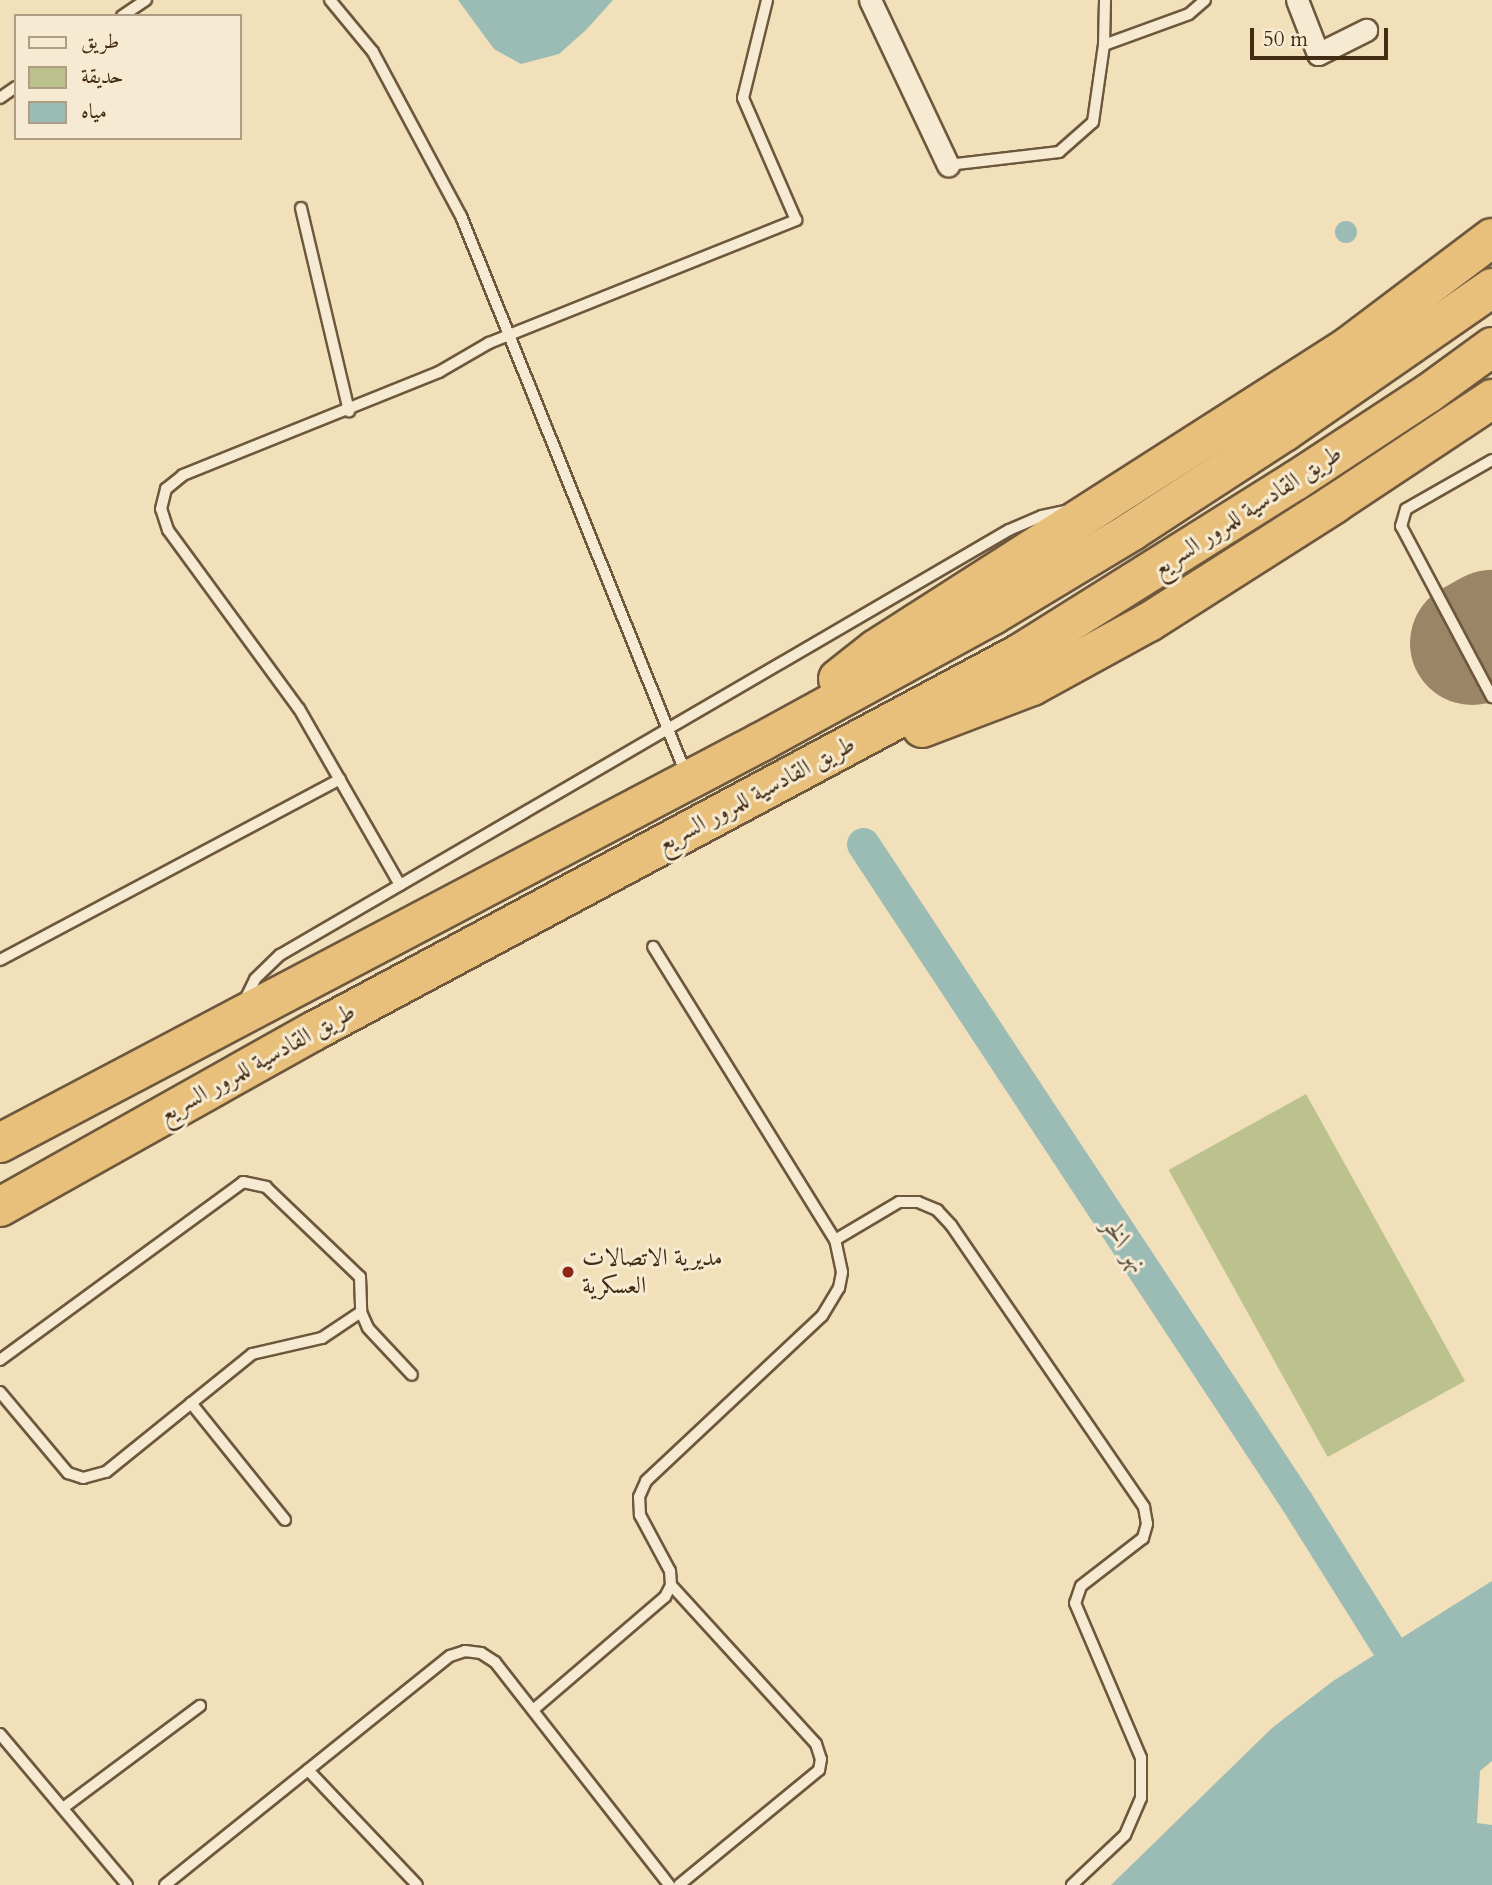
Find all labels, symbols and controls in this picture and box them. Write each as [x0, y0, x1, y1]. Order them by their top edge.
legend [14, 14, 242, 140]
scale bar [1254, 14, 1392, 58]
text: 50 m [1263, 25, 1308, 54]
text: طريق [81, 27, 119, 56]
text: حديقة [81, 62, 124, 91]
text: مياه [81, 97, 107, 126]
street label: طريق القادسية للمرور السريع [1147, 439, 1347, 583]
street label: طريق القادسية للمرور السريع [652, 730, 860, 858]
street label: طريق القادسية للمرور السريع [154, 997, 360, 1129]
water label: نهر الخر [1095, 1211, 1155, 1279]
place label: مديرية الاتصالات العسكرية [582, 1244, 723, 1300]
marker: مديرية الاتصالات العسكرية [560, 1264, 576, 1280]

